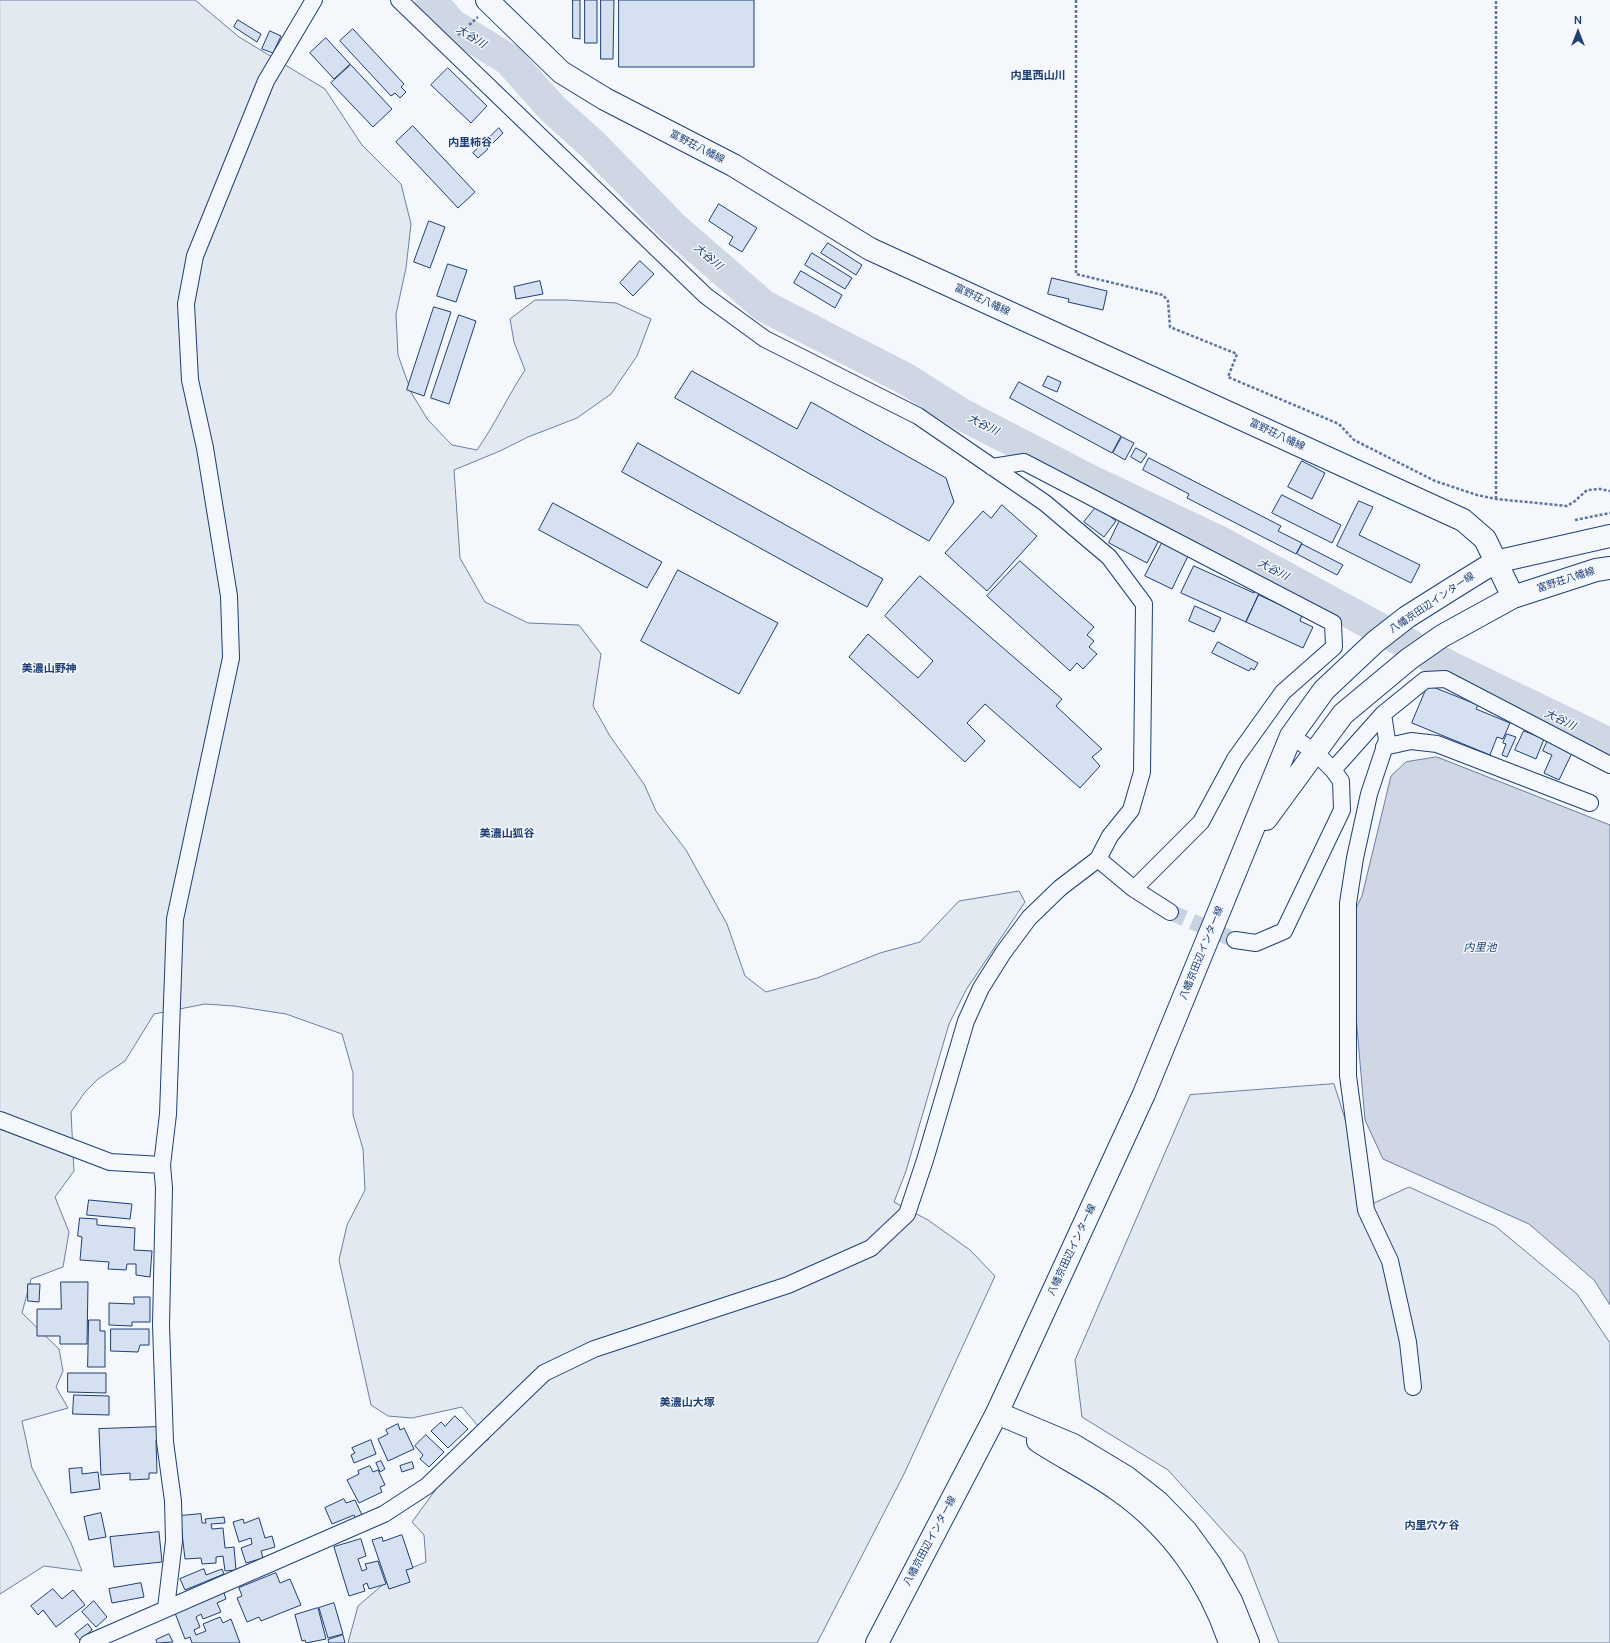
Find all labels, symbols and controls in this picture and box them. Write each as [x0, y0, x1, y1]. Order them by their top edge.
north arrow [1558, 12, 1598, 52]
text: N [1574, 12, 1582, 27]
water label: 大谷川 [454, 23, 488, 51]
district label: 内里西山川 [1011, 69, 1065, 83]
street label: 富野荘八幡線 [668, 128, 726, 166]
district label: 内里柿谷 [448, 136, 492, 150]
water label: 大谷川 [691, 241, 725, 273]
street label: 富野荘八幡線 [952, 282, 1012, 318]
water label: 大谷川 [965, 412, 1001, 438]
street label: 富野荘八幡線 [1247, 417, 1307, 453]
water label: 大谷川 [1255, 556, 1291, 584]
street label: 富野荘八幡線 [1536, 565, 1596, 595]
street label: 八幡京田辺インター線 [1387, 570, 1477, 636]
district label: 美濃山野神 [22, 662, 76, 676]
water label: 大谷川 [1542, 707, 1578, 733]
district label: 美濃山狐谷 [480, 827, 534, 841]
street label: 八幡京田辺インター線 [1178, 904, 1226, 1002]
water label: 内里池 [1464, 941, 1496, 955]
street label: 八幡京田辺インター線 [1045, 1202, 1099, 1298]
district label: 美濃山大塚 [660, 1396, 714, 1410]
street label: 八幡京田辺インター線 [901, 1494, 959, 1588]
district label: 内里穴ケ谷 [1405, 1519, 1459, 1533]

